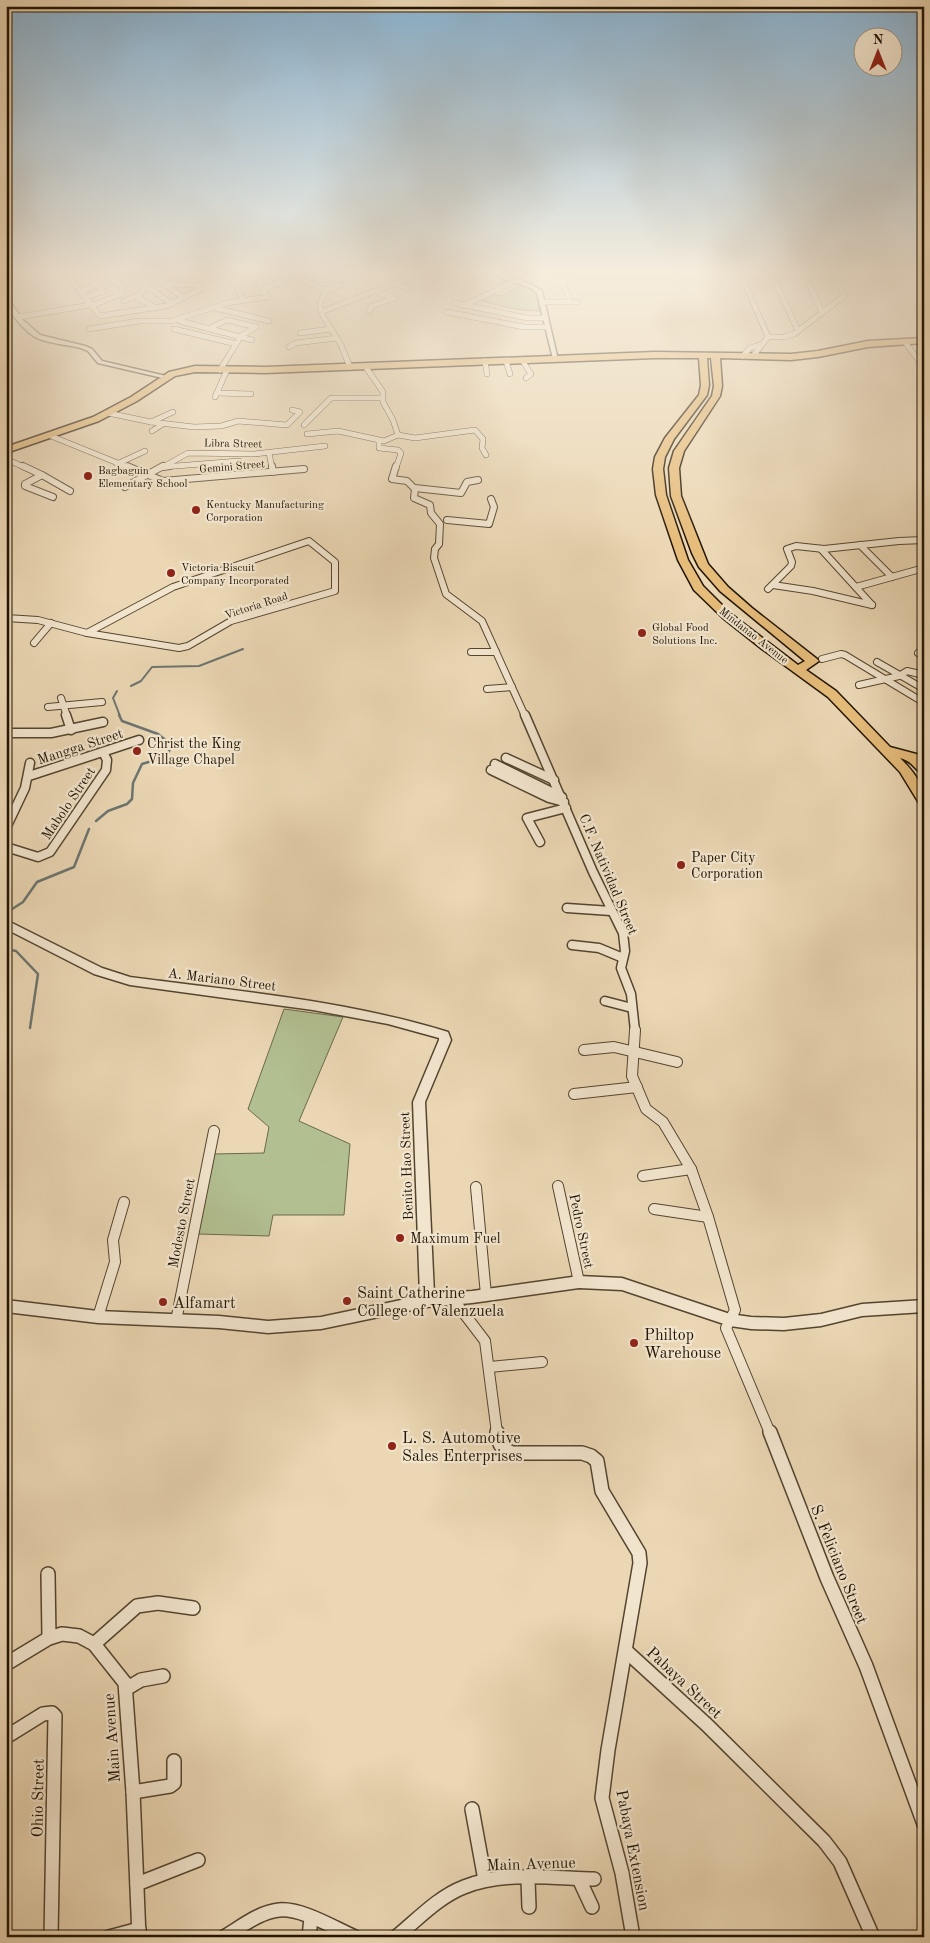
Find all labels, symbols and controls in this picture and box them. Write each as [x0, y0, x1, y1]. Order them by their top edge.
north arrow [852, 28, 902, 78]
text: N [873, 33, 884, 47]
street label: Libra Street [204, 438, 262, 451]
street label: Gemini Street [199, 459, 266, 476]
place label: Bagbaguin Elementary School [98, 466, 188, 490]
marker: Bagbaguin Elementary School [82, 470, 94, 482]
place label: Kentucky Manufacturing Corporation [206, 500, 324, 524]
marker: Kentucky Manufacturing Corporation [190, 504, 202, 516]
place label: Victoria Biscuit Company Incorporated [181, 563, 290, 587]
marker: Victoria Biscuit Company Incorporated [165, 567, 177, 579]
street label: Victoria Road [224, 591, 290, 622]
street label: Mindanao Avenue [717, 606, 790, 666]
place label: Global Food Solutions Inc. [652, 623, 717, 647]
marker: Global Food Solutions Inc. [636, 627, 648, 639]
street label: Mangga Street [36, 726, 125, 767]
place label: Christ the King Village Chapel [147, 737, 241, 767]
marker: Christ the King Village Chapel [131, 745, 143, 757]
street label: Mabolo Street [39, 765, 98, 843]
street label: C.F. Natividad Street [576, 812, 640, 937]
place label: Paper City Corporation [691, 851, 764, 881]
marker: Paper City Corporation [675, 859, 687, 871]
street label: A. Mariano Street [167, 966, 277, 994]
street label: Benito Hao Street [398, 1111, 416, 1221]
street label: Modesto Street [166, 1177, 198, 1269]
street label: Pedro Street [566, 1192, 596, 1270]
marker: Maximum Fuel [394, 1232, 406, 1244]
place label: Maximum Fuel [410, 1232, 501, 1246]
place label: Saint Catherine College of Valenzuela [357, 1286, 504, 1320]
marker: Saint Catherine College of Valenzuela [341, 1295, 353, 1307]
marker: Alfamart [157, 1296, 169, 1308]
place label: Alfamart [173, 1296, 236, 1312]
place label: Philtop Warehouse [644, 1328, 721, 1362]
marker: Philtop Warehouse [628, 1337, 640, 1349]
place label: L. S. Automotive Sales Enterprises [402, 1431, 523, 1465]
marker: L. S. Automotive Sales Enterprises [386, 1440, 398, 1452]
street label: S. Feliciano Street [807, 1503, 870, 1627]
street label: Pabaya Street [643, 1645, 725, 1723]
street label: Main Avenue [102, 1693, 124, 1783]
street label: Ohio Street [30, 1758, 48, 1838]
street label: Pabaya Extension [612, 1788, 652, 1913]
street label: Main Avenue [486, 1855, 576, 1875]

